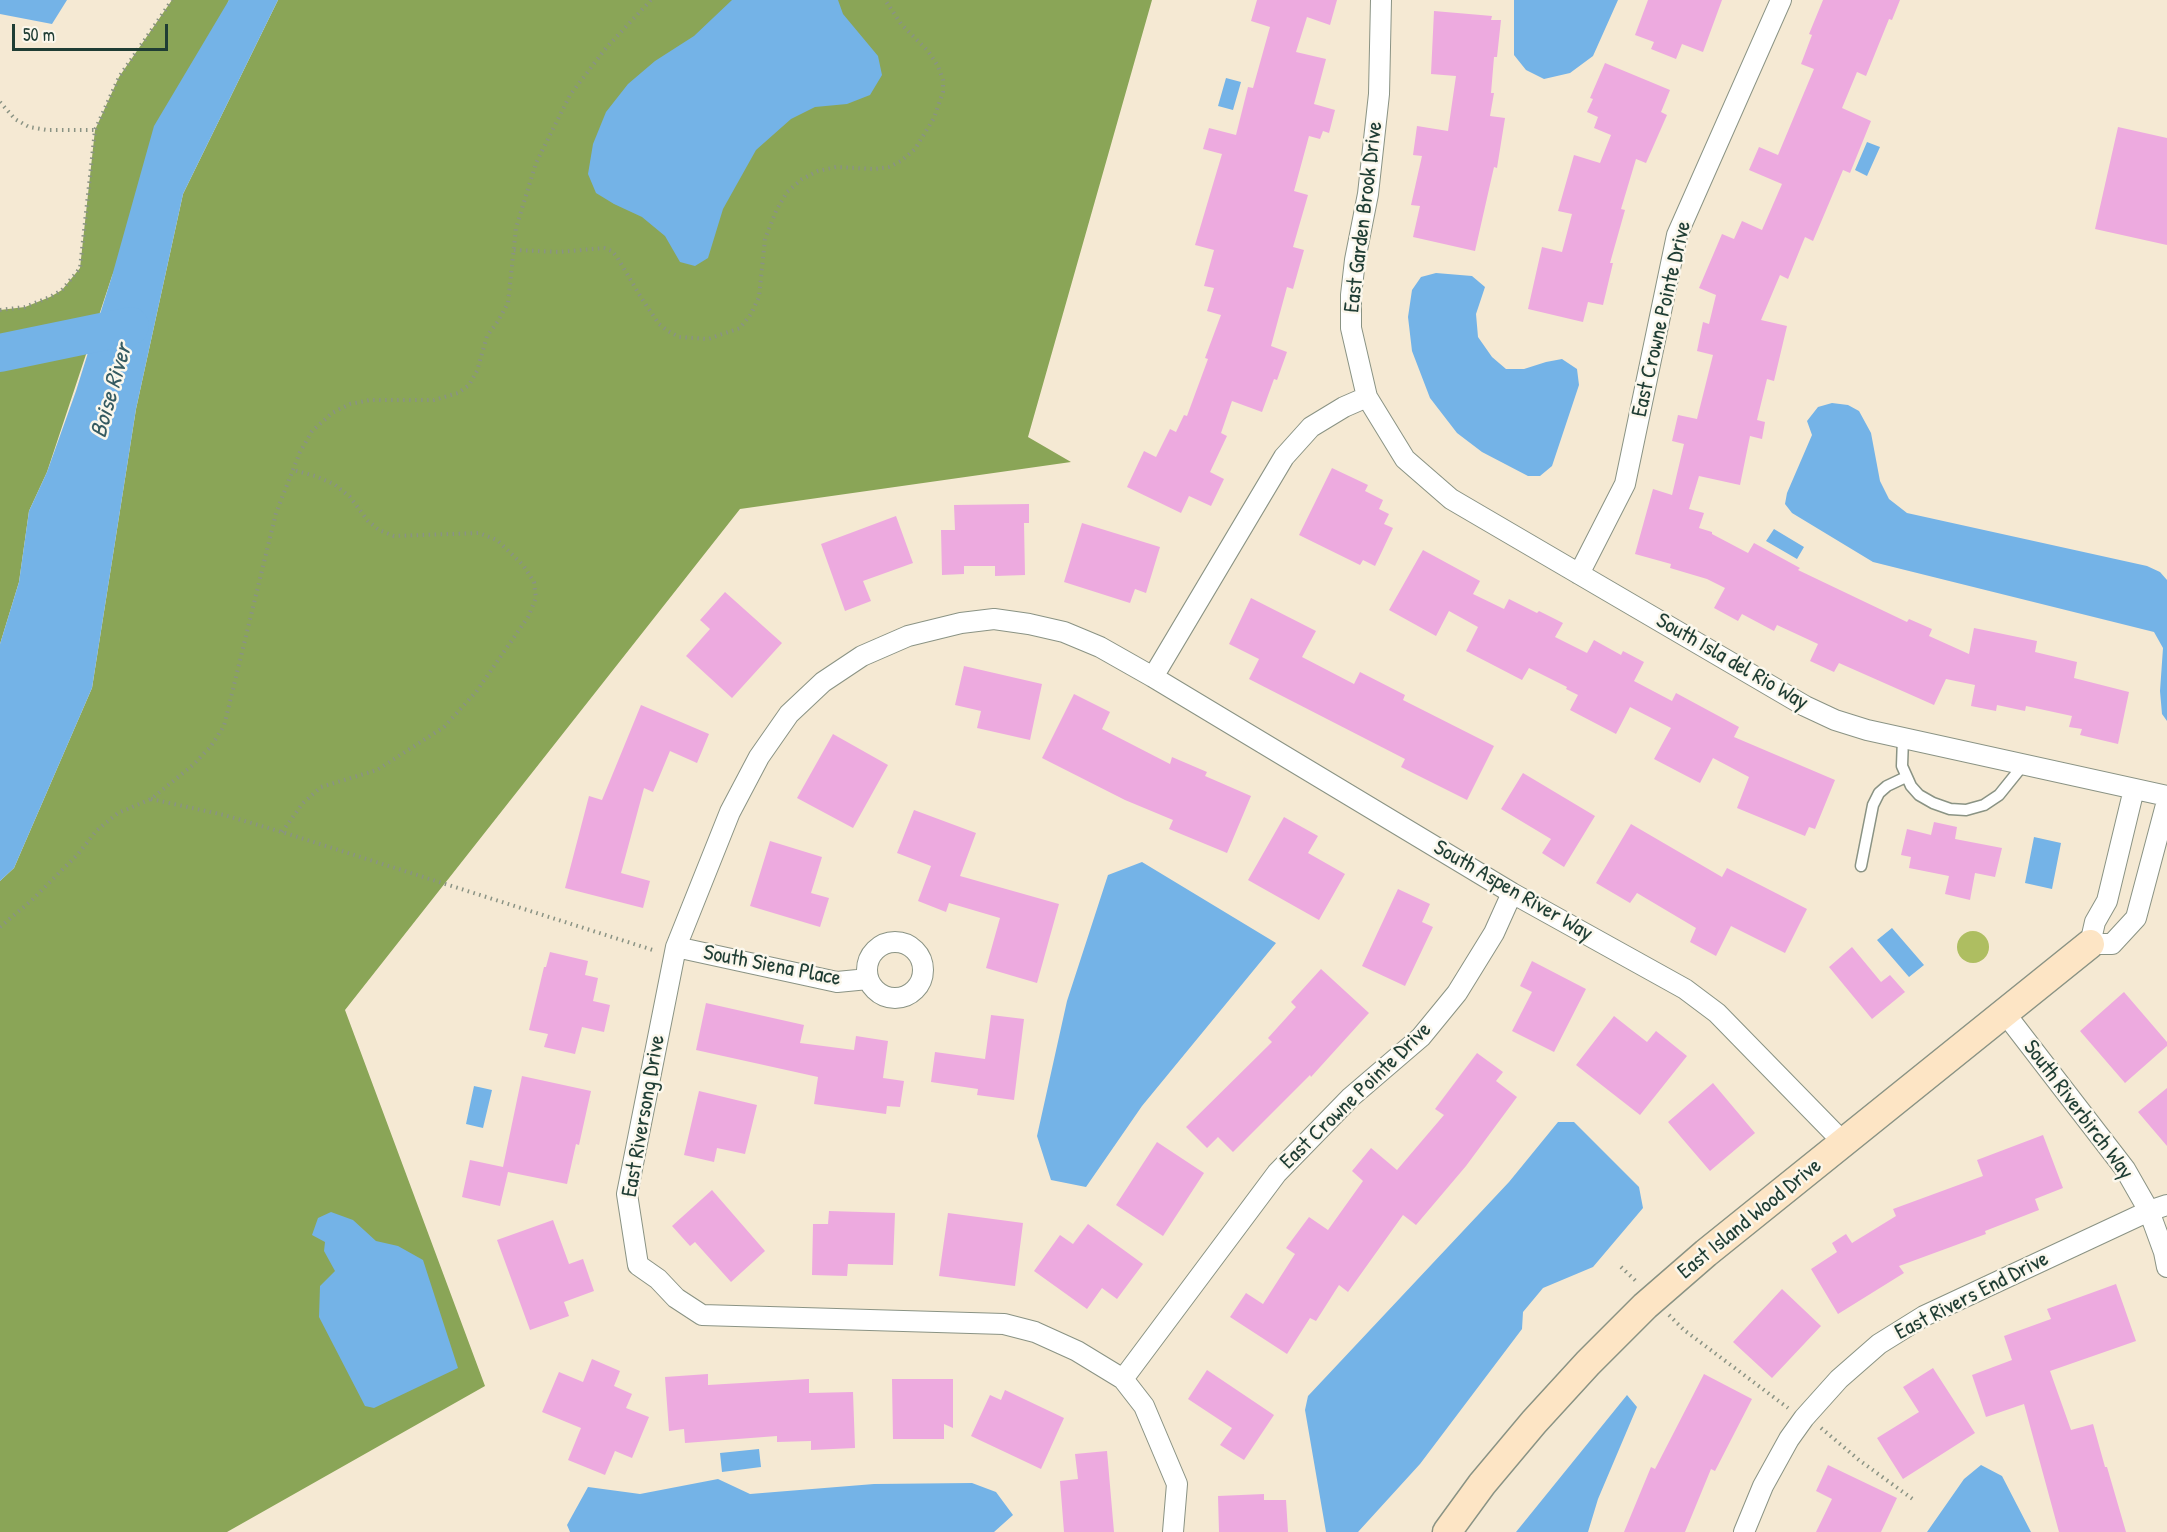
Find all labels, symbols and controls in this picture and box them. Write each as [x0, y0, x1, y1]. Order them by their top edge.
scale bar [15, 12, 171, 50]
text: 50 m [23, 22, 55, 47]
street label: East Garden Brook Drive [1339, 120, 1389, 314]
street label: East Crowne Pointe Drive [1627, 219, 1697, 419]
water label: Boise River [85, 341, 139, 441]
street label: South Isla del Rio Way [1651, 608, 1813, 716]
street label: South Aspen River Way [1429, 835, 1597, 947]
street label: South Siena Place [701, 940, 843, 992]
street label: East Crowne Pointe Drive [1275, 1017, 1437, 1175]
street label: East Riversong Drive [617, 1033, 671, 1199]
street label: South Riverbirch Way [2017, 1035, 2139, 1185]
street label: East Island Wood Drive [1673, 1153, 1827, 1285]
street label: East Rivers End Drive [1891, 1246, 2053, 1346]

